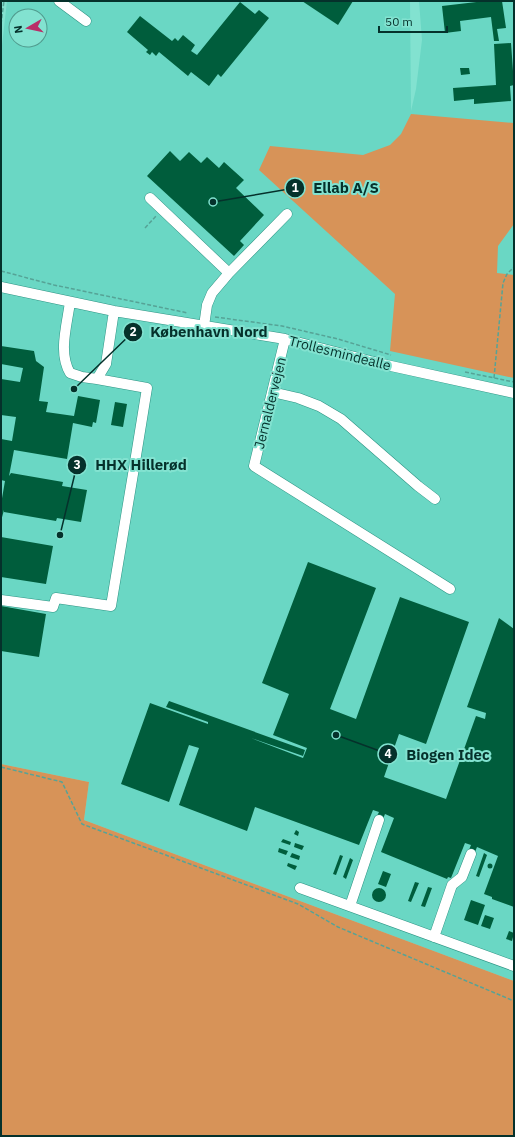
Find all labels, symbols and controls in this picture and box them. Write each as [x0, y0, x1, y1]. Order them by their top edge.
north arrow [8, 8, 48, 48]
scale bar [379, 8, 447, 34]
text: 50 m [385, 14, 413, 29]
text: N [11, 25, 26, 35]
callout: Ellab A/S [285, 175, 386, 202]
text: Ellab A/S [313, 178, 379, 197]
text: 1 [291, 180, 299, 195]
callout: København Nord [123, 318, 276, 345]
text: København Nord [150, 322, 268, 341]
text: 2 [129, 324, 137, 339]
street label: Trollesmindealle [287, 332, 393, 374]
street label: Jernaldervejen [250, 355, 290, 451]
callout: HHX Hillerød [67, 452, 195, 479]
text: HHX Hillerød [95, 455, 187, 474]
text: 3 [73, 457, 81, 472]
callout: Biogen Idec [378, 741, 498, 768]
text: Biogen Idec [406, 745, 490, 764]
text: 4 [384, 746, 392, 761]

